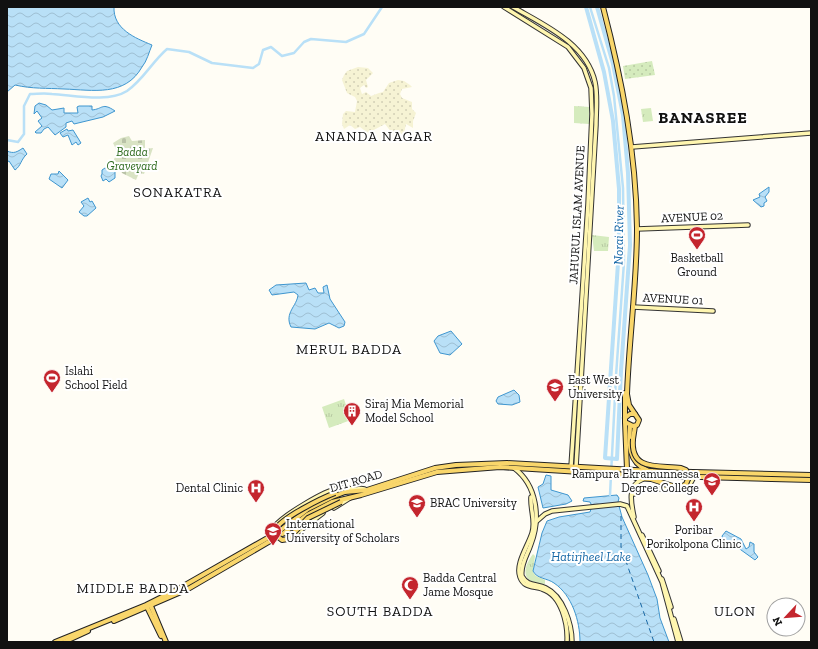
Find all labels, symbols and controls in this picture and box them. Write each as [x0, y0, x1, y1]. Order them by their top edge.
district label: BANASREE [658, 108, 748, 127]
district label: ANANDA NAGAR [315, 128, 433, 145]
park label: Badda Graveyard [107, 145, 157, 173]
street label: JAHURUL ISLAM AVENUE [566, 145, 588, 285]
district label: SONAKATRA [133, 184, 223, 201]
water label: Norai River [610, 205, 627, 265]
street label: AVENUE 02 [661, 208, 723, 226]
sports icon: Basketball Ground [687, 225, 707, 250]
place label: Basketball Ground [670, 251, 724, 279]
street label: AVENUE 01 [642, 290, 704, 308]
district label: MERUL BADDA [296, 341, 402, 358]
place label: Islahi School Field [65, 364, 128, 392]
sports icon: Islahi School Field [42, 368, 62, 393]
place label: East West University [568, 373, 623, 401]
school or university icon: East West University [545, 377, 565, 402]
place label: Siraj Mia Memorial Model School [365, 397, 464, 425]
building icon: Siraj Mia Memorial Model School [342, 401, 362, 426]
street label: DIT ROAD [328, 467, 384, 495]
place label: Rampura Ekramunnessa Degree College [572, 467, 699, 495]
school or university icon: Rampura Ekramunnessa Degree College [702, 471, 722, 496]
hospital icon: Dental Clinic [246, 478, 266, 503]
place label: Dental Clinic [176, 481, 243, 495]
school or university icon: BRAC University [407, 493, 427, 518]
place label: BRAC University [430, 496, 518, 510]
hospital icon: Poribar Porikolpona Clinic [684, 497, 704, 522]
place label: International University of Scholars [286, 517, 399, 545]
school or university icon: International University of Scholars [263, 521, 283, 546]
place label: Poribar Porikolpona Clinic [647, 523, 742, 551]
water label: Hatirjheel Lake [551, 549, 631, 564]
place label: Badda Central Jame Mosque [423, 571, 497, 599]
mosque icon: Badda Central Jame Mosque [400, 575, 420, 600]
district label: MIDDLE BADDA [77, 580, 189, 597]
north arrow [766, 597, 806, 637]
district label: SOUTH BADDA [327, 603, 433, 620]
district label: ULON [714, 603, 756, 620]
text: N [770, 614, 785, 628]

